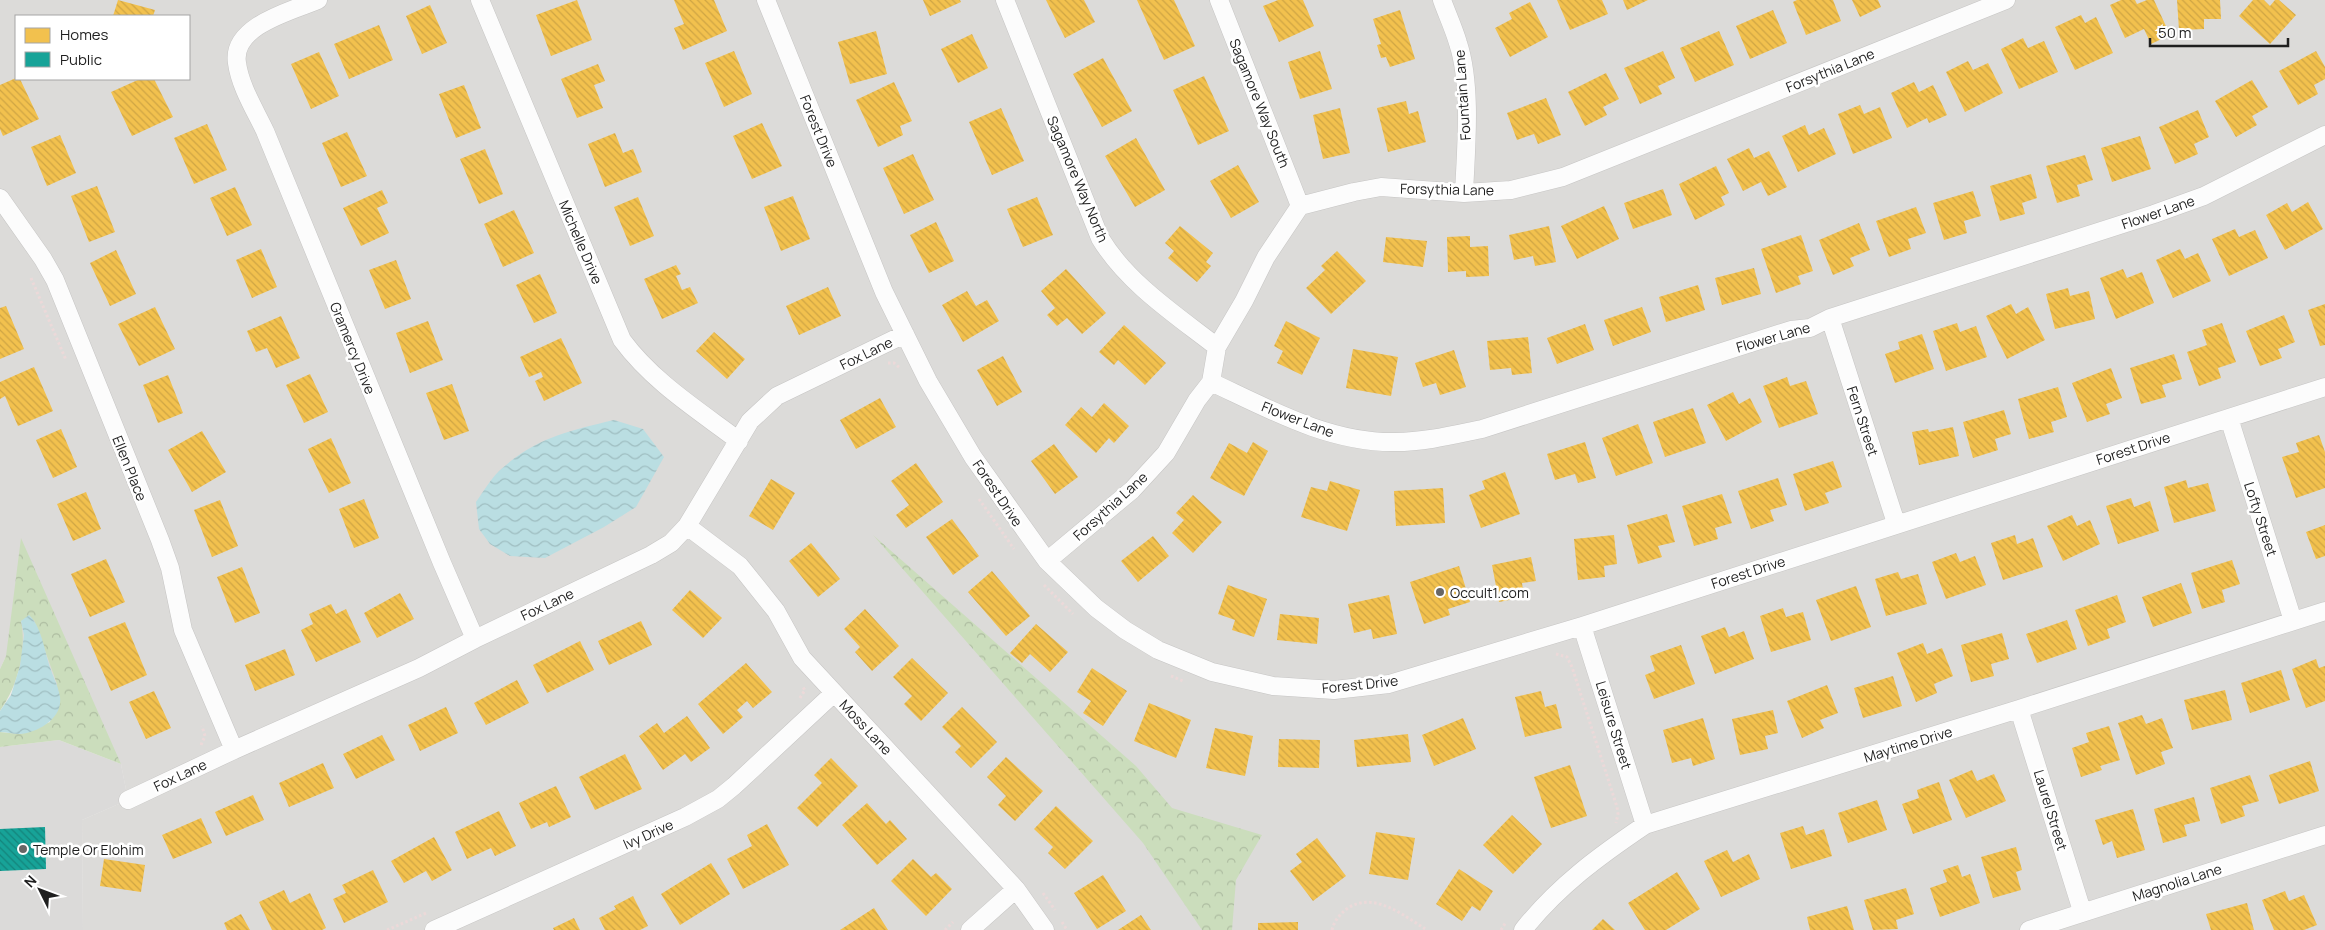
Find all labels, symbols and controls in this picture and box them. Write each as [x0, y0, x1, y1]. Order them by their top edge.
legend [15, 15, 190, 80]
scale bar [2150, 15, 2288, 47]
text: 50 m [2158, 22, 2192, 43]
text: Homes [60, 24, 109, 45]
street label: Sagamore Way South [1225, 36, 1295, 170]
street label: Forsythia Lane [1783, 44, 1877, 96]
text: Public [60, 49, 102, 70]
street label: Fountain Lane [1449, 49, 1475, 141]
street label: Forest Drive [796, 92, 842, 170]
street label: Sagamore Way North [1043, 113, 1113, 245]
street label: Forsythia Lane [1400, 179, 1494, 199]
street label: Flower Lane [2119, 191, 2197, 233]
street label: Michelle Drive [555, 197, 607, 287]
street label: Gramercy Drive [326, 299, 380, 397]
street label: Flower Lane [1734, 317, 1812, 357]
street label: Fox Lane [836, 332, 896, 374]
street label: Fern Street [1843, 384, 1883, 459]
street label: Flower Lane [1259, 396, 1337, 442]
street label: Forest Drive [2094, 427, 2172, 469]
street label: Ellen Place [108, 433, 152, 503]
street label: Forest Drive [969, 456, 1027, 530]
street label: Forsythia Lane [1069, 467, 1151, 545]
street label: Lofty Street [2240, 479, 2282, 559]
street label: Forest Drive [1709, 551, 1787, 593]
street label: Fox Lane [517, 583, 577, 625]
place label: Occult1.com [1450, 583, 1529, 602]
marker: Occult1.com [1434, 586, 1446, 598]
street label: Forest Drive [1321, 671, 1399, 697]
street label: Leisure Street [1592, 679, 1637, 772]
street label: Moss Lane [836, 695, 896, 759]
street label: Maytime Drive [1861, 722, 1955, 766]
street label: Fox Lane [150, 754, 210, 796]
street label: Laurel Street [2030, 767, 2072, 853]
street label: Ivy Drive [620, 814, 676, 854]
place label: Temple Or Elohim [33, 840, 144, 859]
marker: Temple Or Elohim [17, 843, 29, 855]
street label: Magnolia Lane [2130, 859, 2224, 905]
north arrow [15, 865, 65, 915]
text: N [20, 871, 40, 891]

